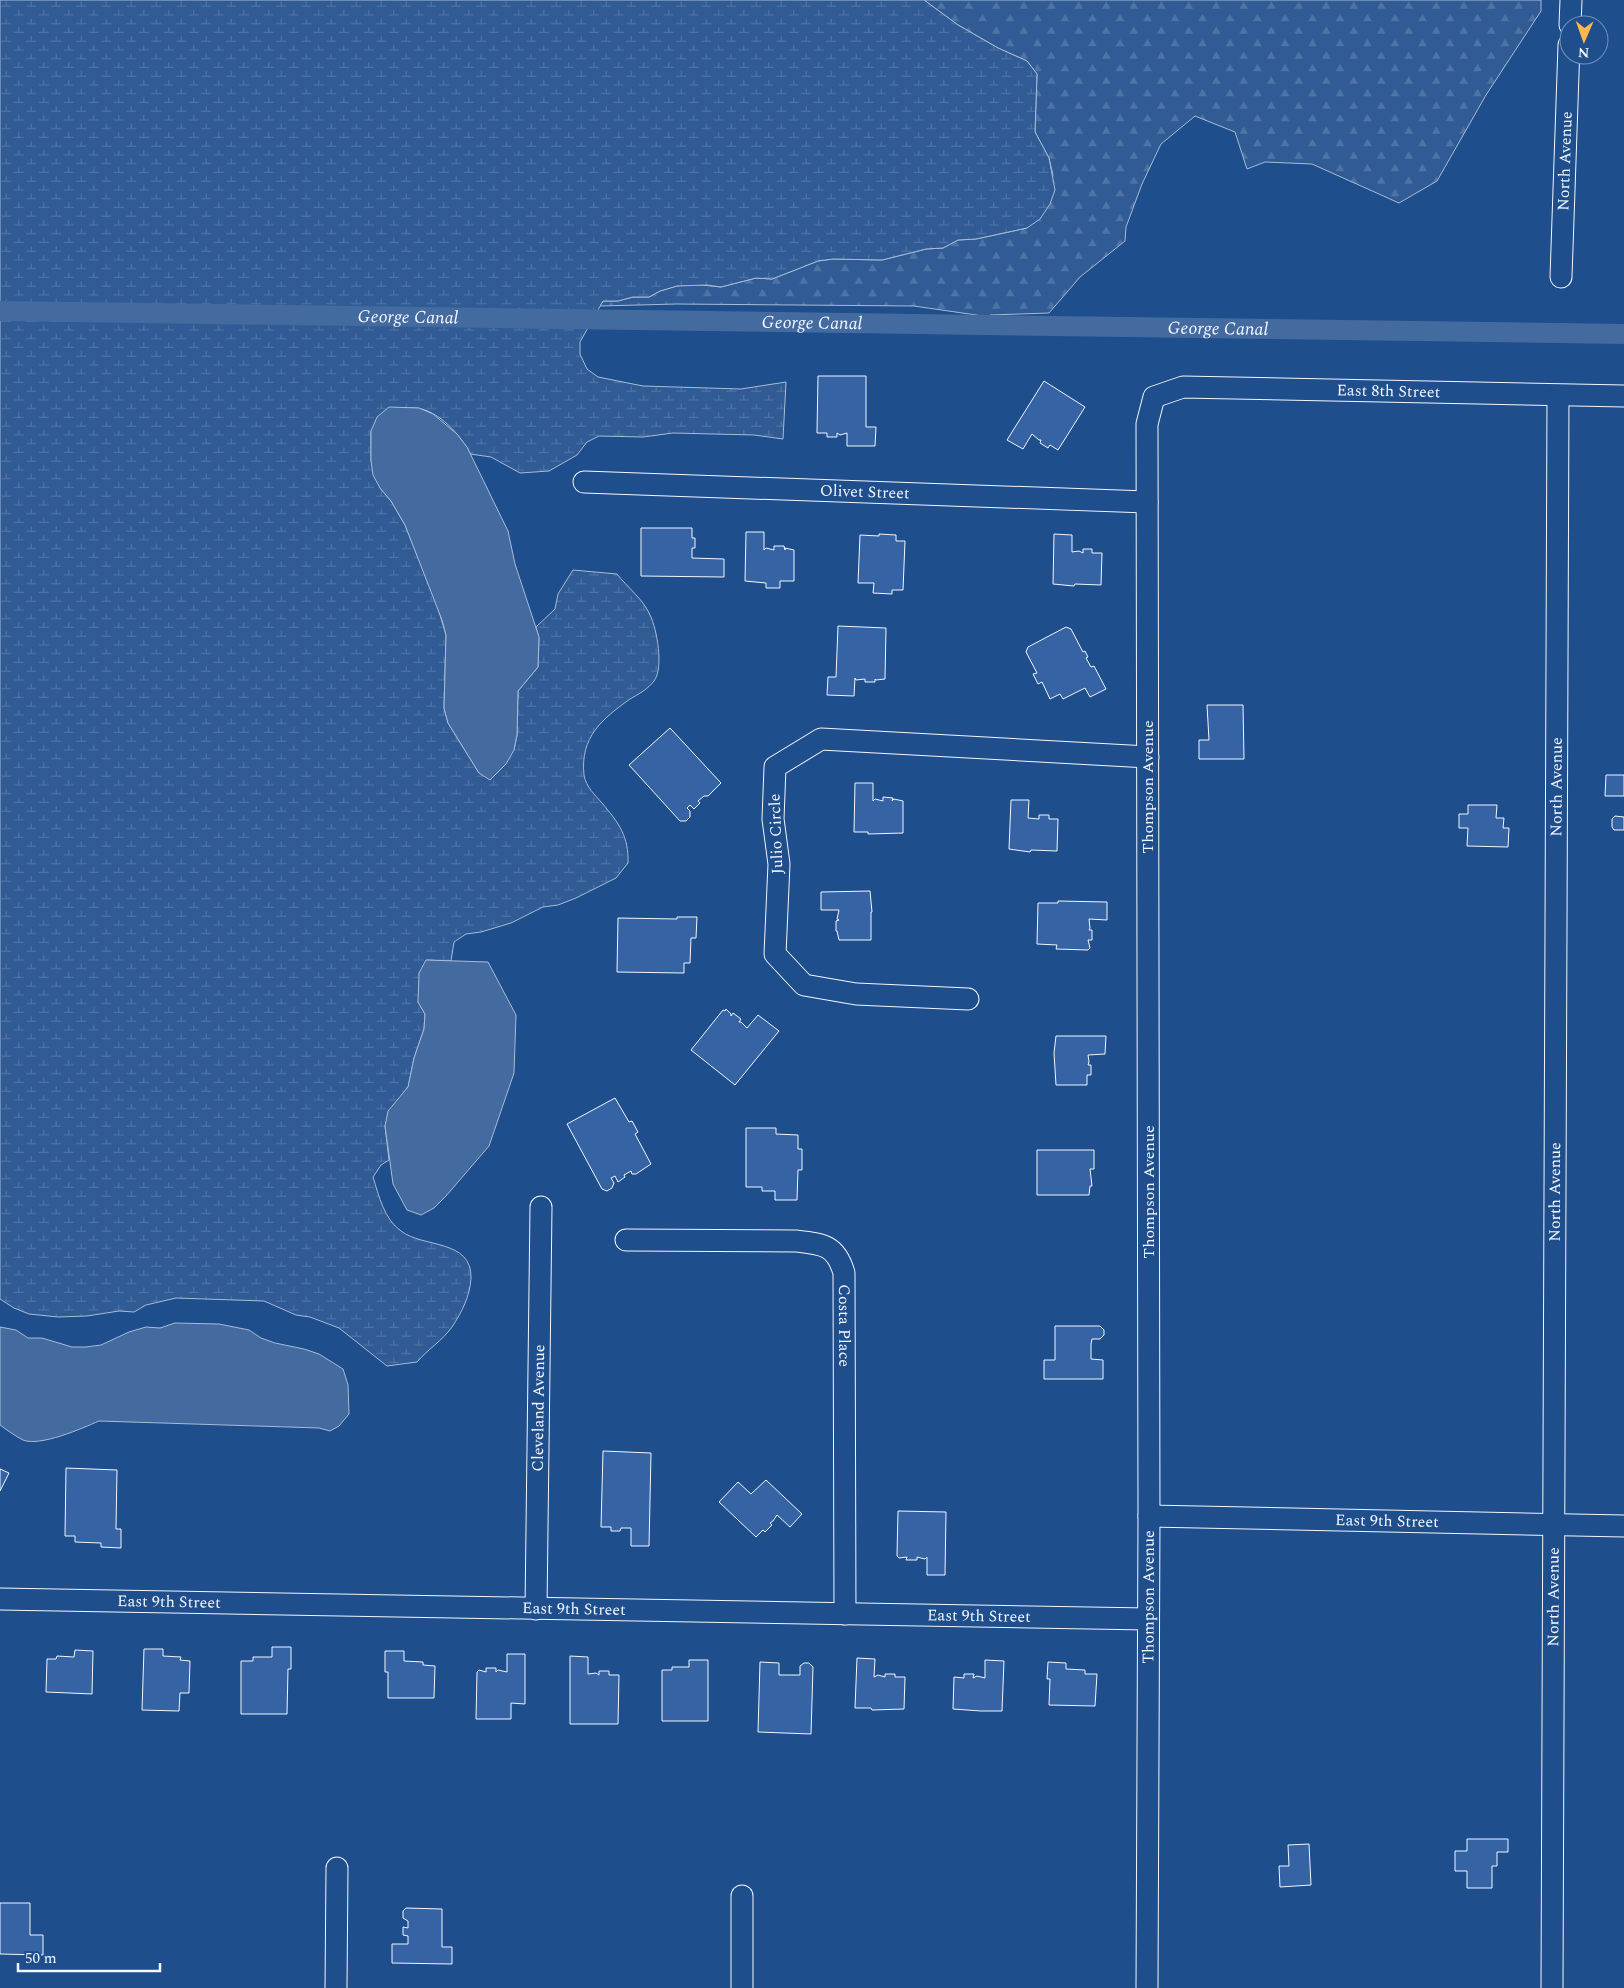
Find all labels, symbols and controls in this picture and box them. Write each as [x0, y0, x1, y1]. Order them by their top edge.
north arrow [1559, 15, 1609, 65]
text: N [1577, 42, 1590, 63]
street label: North Avenue [1551, 111, 1579, 211]
water label: George Canal [357, 303, 459, 331]
water label: George Canal [761, 308, 863, 337]
water label: George Canal [1167, 314, 1269, 342]
street label: East 8th Street [1336, 378, 1441, 404]
street label: Olivet Street [820, 478, 910, 506]
street label: Thompson Avenue [1136, 720, 1160, 854]
street label: North Avenue [1544, 737, 1569, 837]
street label: Julio Circle [763, 793, 789, 875]
street label: Thompson Avenue [1137, 1125, 1161, 1259]
street label: North Avenue [1543, 1142, 1567, 1242]
street label: Costa Place [832, 1284, 856, 1367]
street label: Cleveland Avenue [526, 1344, 551, 1472]
street label: East 9th Street [1335, 1508, 1439, 1534]
street label: Thompson Avenue [1136, 1530, 1161, 1664]
street label: North Avenue [1541, 1547, 1566, 1647]
street label: East 9th Street [117, 1589, 221, 1615]
street label: East 9th Street [522, 1596, 626, 1622]
street label: East 9th Street [927, 1603, 1031, 1629]
scale bar [18, 1940, 160, 1972]
text: 50 m [25, 1947, 57, 1970]

